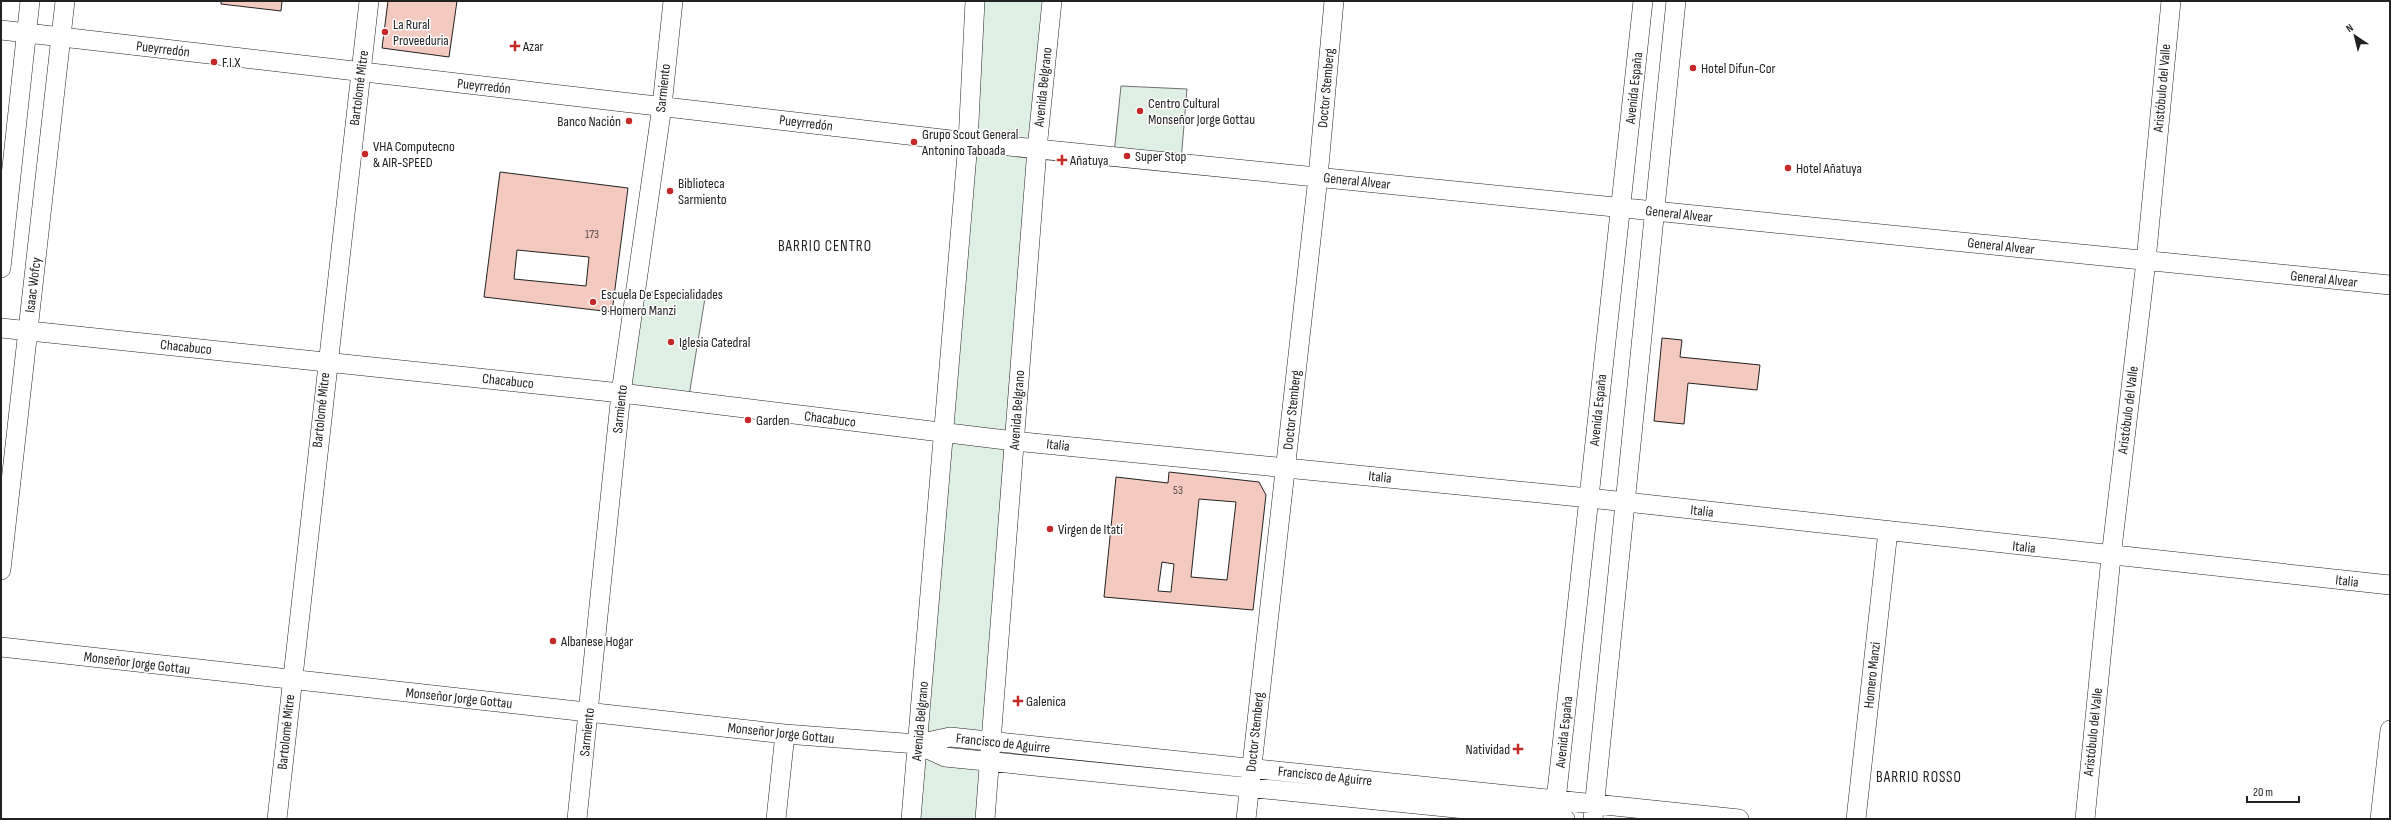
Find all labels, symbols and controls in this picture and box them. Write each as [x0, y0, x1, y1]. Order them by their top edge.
place label: La Rural Proveeduria [393, 16, 449, 49]
north arrow [2335, 16, 2375, 56]
text: N [2343, 21, 2356, 35]
marker: La Rural Proveeduria [380, 27, 390, 37]
street label: Pueyrredón [135, 37, 191, 61]
place label: Azar [522, 38, 544, 55]
marker: Azar [510, 41, 520, 51]
street label: Aristóbulo del Valle [2150, 43, 2174, 134]
street label: Avenida Belgrano [1030, 46, 1056, 129]
street label: Doctor Stemberg [1314, 47, 1338, 129]
street label: Bartolomé Mitre [346, 49, 372, 127]
street label: Avenida España [1622, 51, 1646, 126]
place label: F.I.X [222, 54, 241, 71]
marker: F.I.X [209, 57, 219, 67]
place label: Hotel Difun-Cor [1701, 60, 1776, 77]
street label: Sarmiento [652, 63, 674, 113]
marker: Hotel Difun-Cor [1688, 63, 1698, 73]
street label: Pueyrredón [456, 75, 512, 97]
place label: Centro Cultural Monseñor Jorge Gottau [1148, 95, 1255, 128]
marker: Centro Cultural Monseñor Jorge Gottau [1135, 106, 1145, 116]
street label: Pueyrredón [778, 111, 834, 135]
place label: Banco Nación [557, 113, 621, 130]
marker: Banco Nación [624, 116, 634, 126]
place label: Grupo Scout General Antonino Taboada [921, 126, 1018, 159]
marker: Grupo Scout General Antonino Taboada [909, 137, 919, 147]
place label: VHA Computecno & AIR-SPEED [373, 138, 455, 171]
place label: Super Stop [1135, 148, 1186, 165]
marker: VHA Computecno & AIR-SPEED [360, 149, 370, 159]
marker: Super Stop [1122, 151, 1132, 161]
place label: Añatuya [1069, 152, 1108, 169]
marker: Añatuya [1057, 155, 1067, 165]
place label: Hotel Añatuya [1796, 160, 1862, 177]
marker: Hotel Añatuya [1783, 163, 1793, 173]
street label: General Alvear [1323, 169, 1391, 193]
place label: Biblioteca Sarmiento [678, 175, 727, 208]
marker: Biblioteca Sarmiento [665, 186, 675, 196]
street label: General Alvear [1645, 202, 1713, 226]
house number: 173 [585, 227, 599, 242]
street label: General Alvear [1967, 234, 2035, 258]
district label: BARRIO CENTRO [778, 237, 872, 256]
street label: Isaac Wofcy [21, 256, 45, 314]
street label: General Alvear [2290, 267, 2358, 291]
place label: Escuela De Especialidades 9 Homero Manzi [601, 286, 723, 319]
marker: Escuela De Especialidades 9 Homero Manzi [588, 297, 598, 307]
place label: Iglesia Catedral [679, 334, 750, 351]
street label: Chacabuco [159, 336, 213, 358]
marker: Iglesia Catedral [666, 337, 676, 347]
street label: Aristóbulo del Valle [2114, 365, 2142, 456]
street label: Avenida Belgrano [1006, 369, 1028, 451]
street label: Doctor Stemberg [1279, 369, 1305, 451]
street label: Chacabuco [481, 370, 535, 392]
street label: Bartolomé Mitre [309, 371, 333, 449]
street label: Avenida España [1586, 373, 1610, 448]
street label: Sarmiento [609, 384, 631, 434]
street label: Chacabuco [803, 407, 857, 431]
place label: Garden [756, 412, 790, 429]
marker: Garden [743, 415, 753, 425]
street label: Italia [1046, 435, 1070, 455]
street label: Italia [1368, 467, 1392, 487]
house number: 53 [1173, 483, 1183, 498]
street label: Italia [1690, 501, 1714, 521]
place label: Virgen de Itatí [1058, 521, 1123, 538]
marker: Virgen de Itatí [1045, 524, 1055, 534]
street label: Italia [2012, 537, 2036, 557]
street label: Italia [2335, 571, 2359, 591]
place label: Albanese Hogar [560, 633, 633, 650]
marker: Albanese Hogar [548, 636, 558, 646]
street label: Homero Manzi [1860, 641, 1884, 709]
street label: Monseñor Jorge Gottau [83, 648, 191, 678]
street label: Avenida Belgrano [908, 680, 932, 763]
street label: Monseñor Jorge Gottau [405, 684, 513, 712]
street label: Aristóbulo del Valle [2080, 687, 2106, 778]
street label: Doctor Stemberg [1242, 691, 1268, 773]
street label: Bartolomé Mitre [274, 693, 298, 771]
place label: Galenica [1026, 693, 1066, 710]
street label: Avenida España [1552, 695, 1576, 770]
marker: Galenica [1013, 696, 1023, 706]
street label: Sarmiento [576, 707, 598, 757]
street label: Monseñor Jorge Gottau [727, 719, 835, 747]
street label: Francisco de Aguirre [955, 730, 1051, 756]
place label: Natividad [1466, 741, 1510, 758]
marker: Natividad [1513, 744, 1523, 754]
street label: Francisco de Aguirre [1277, 763, 1373, 789]
district label: BARRIO ROSSO [1876, 768, 1962, 787]
scale bar [2247, 778, 2299, 804]
text: 20 m [2253, 785, 2273, 800]

